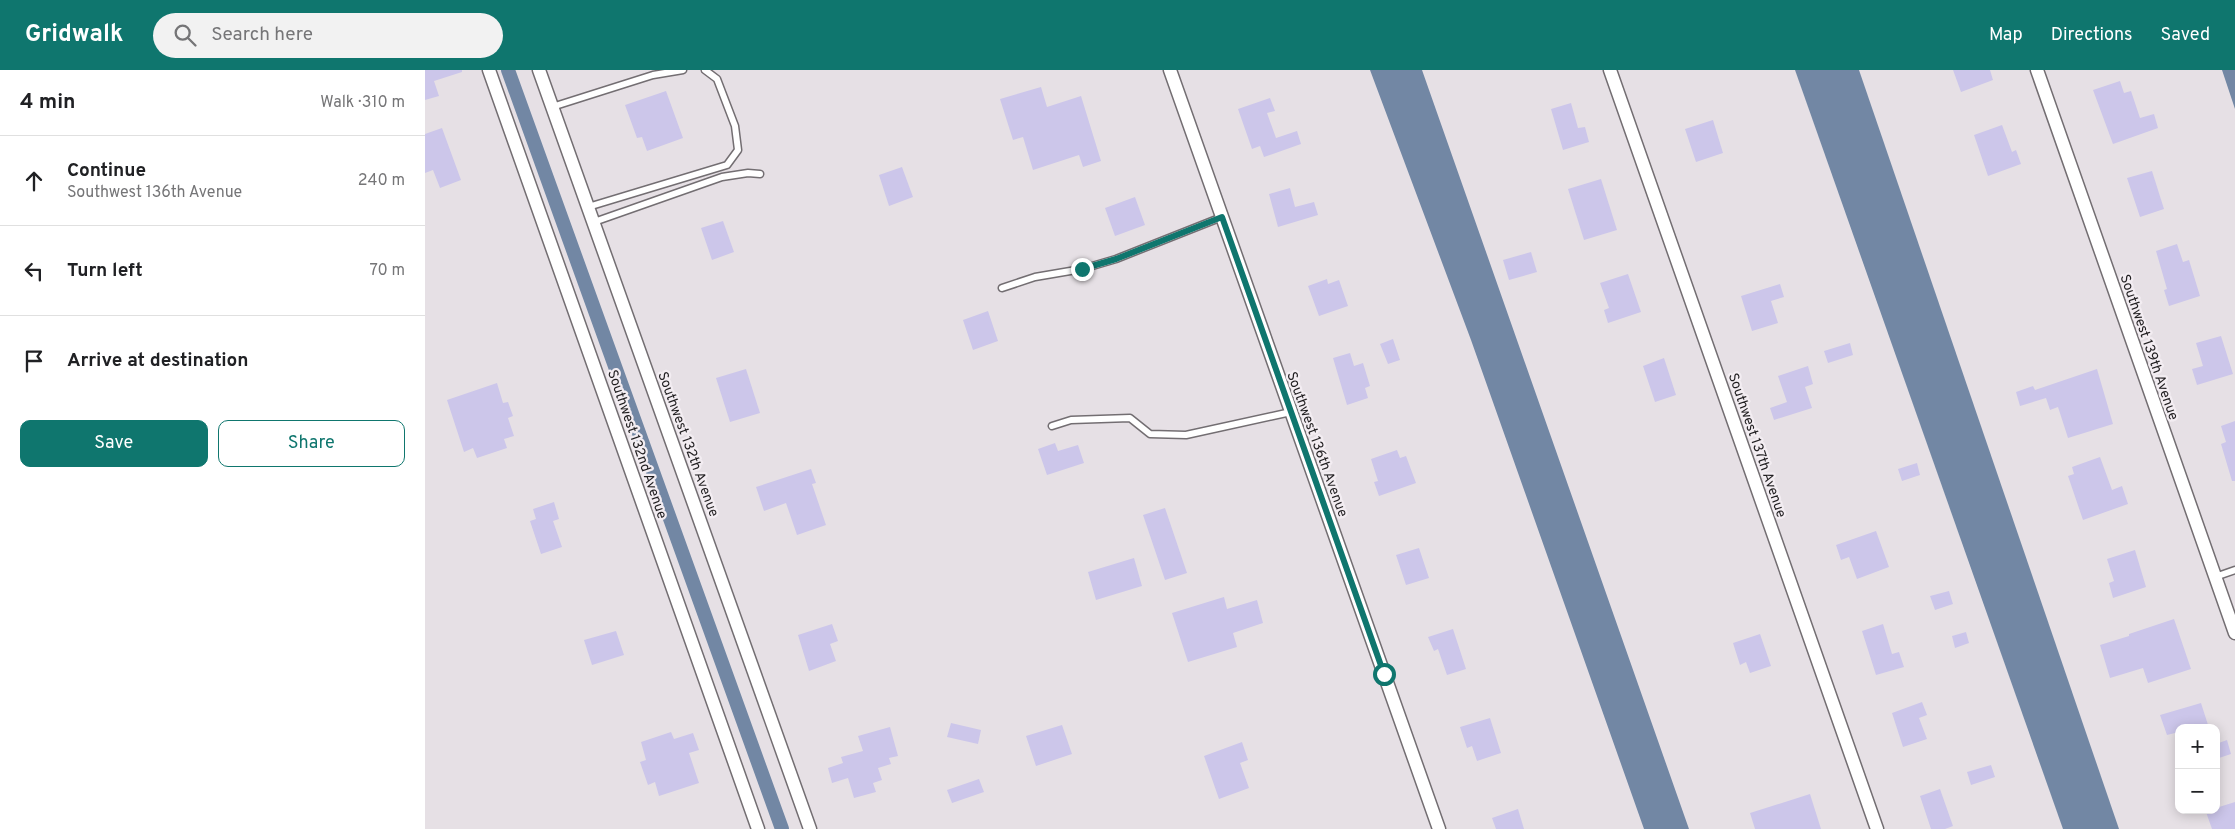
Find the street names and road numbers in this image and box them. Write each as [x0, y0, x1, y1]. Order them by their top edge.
street label: Southwest 139th Avenue [2116, 272, 2182, 423]
street label: Southwest 132nd Avenue [603, 368, 670, 521]
street label: Southwest 132th Avenue [653, 370, 722, 519]
street label: Southwest 136th Avenue [1282, 370, 1351, 519]
street label: Southwest 137th Avenue [1724, 371, 1789, 520]

